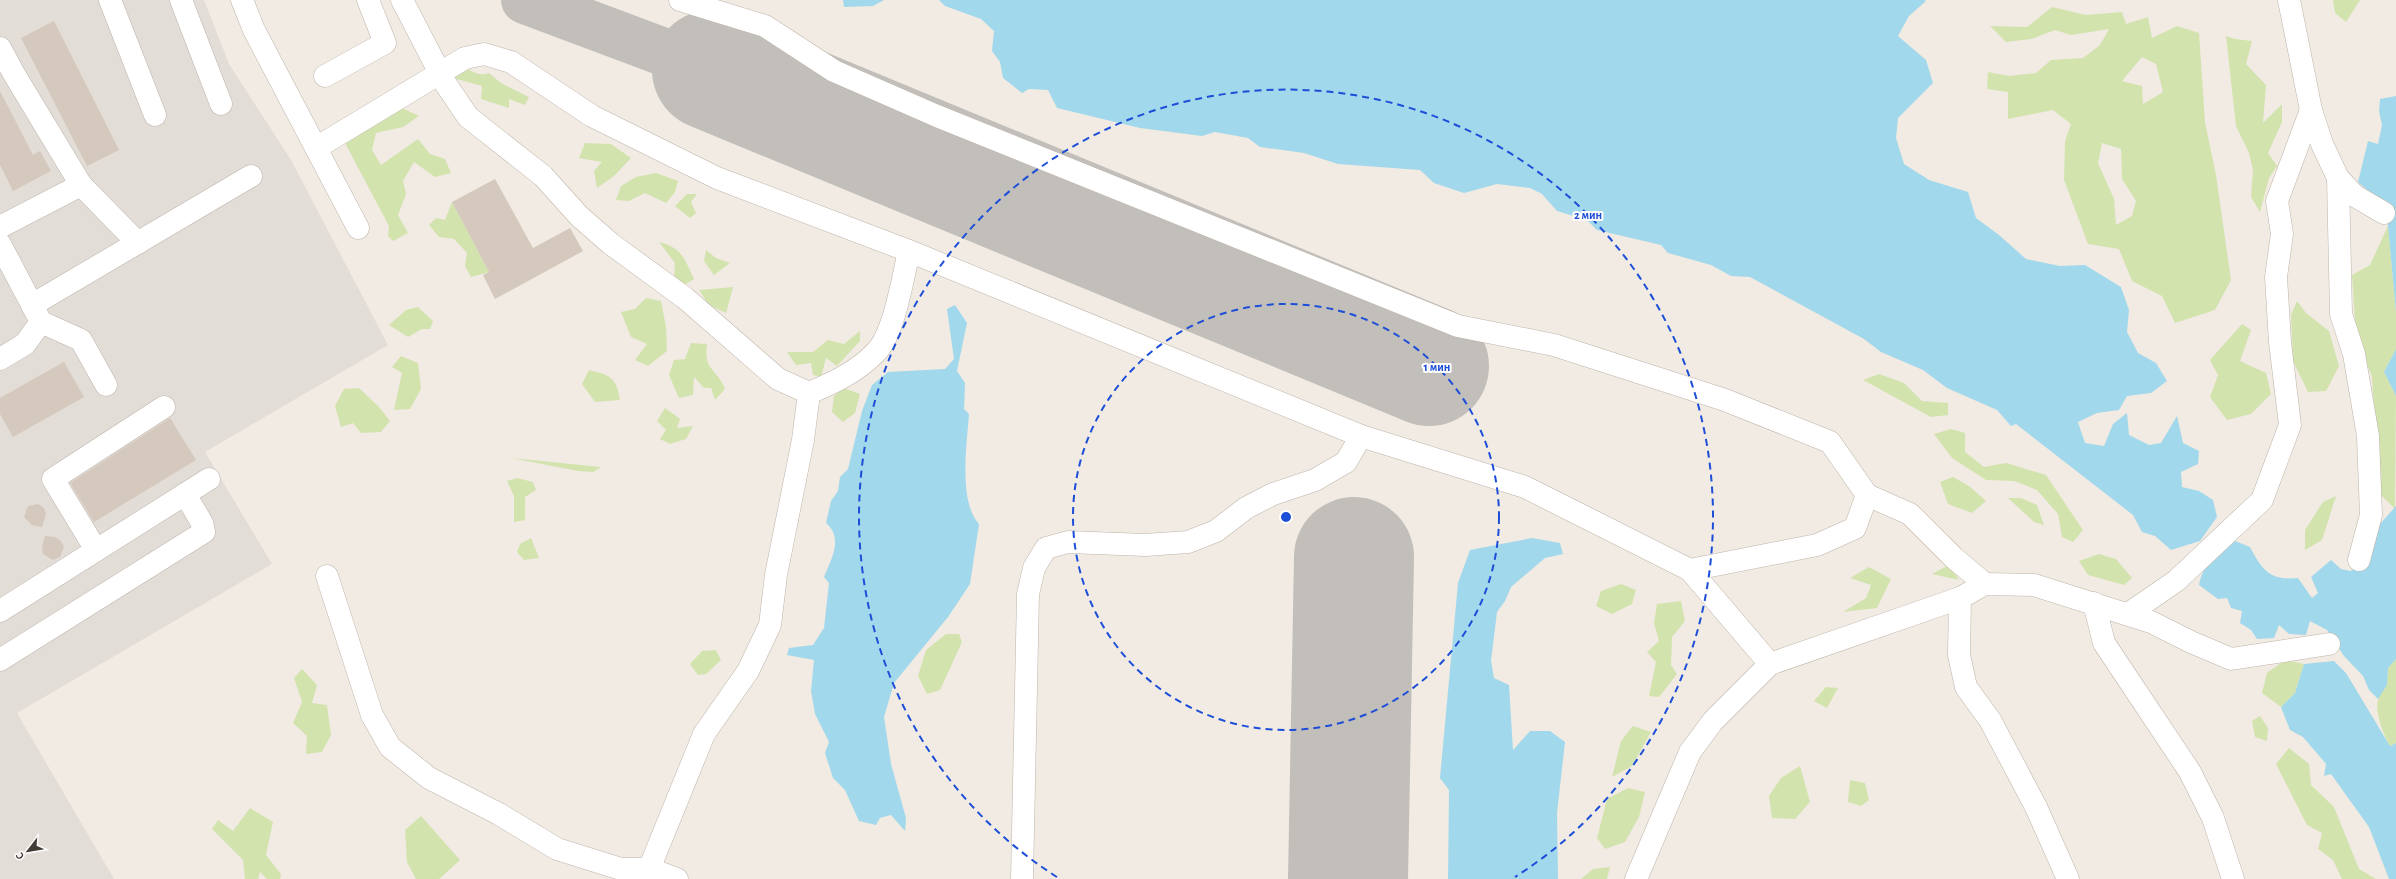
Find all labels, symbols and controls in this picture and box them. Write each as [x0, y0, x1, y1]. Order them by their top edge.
text: 2 мин [1574, 209, 1602, 221]
text: 1 мин [1424, 361, 1450, 373]
centre of rings [1279, 510, 1293, 524]
north arrow [8, 831, 48, 871]
text: С [14, 850, 26, 861]

